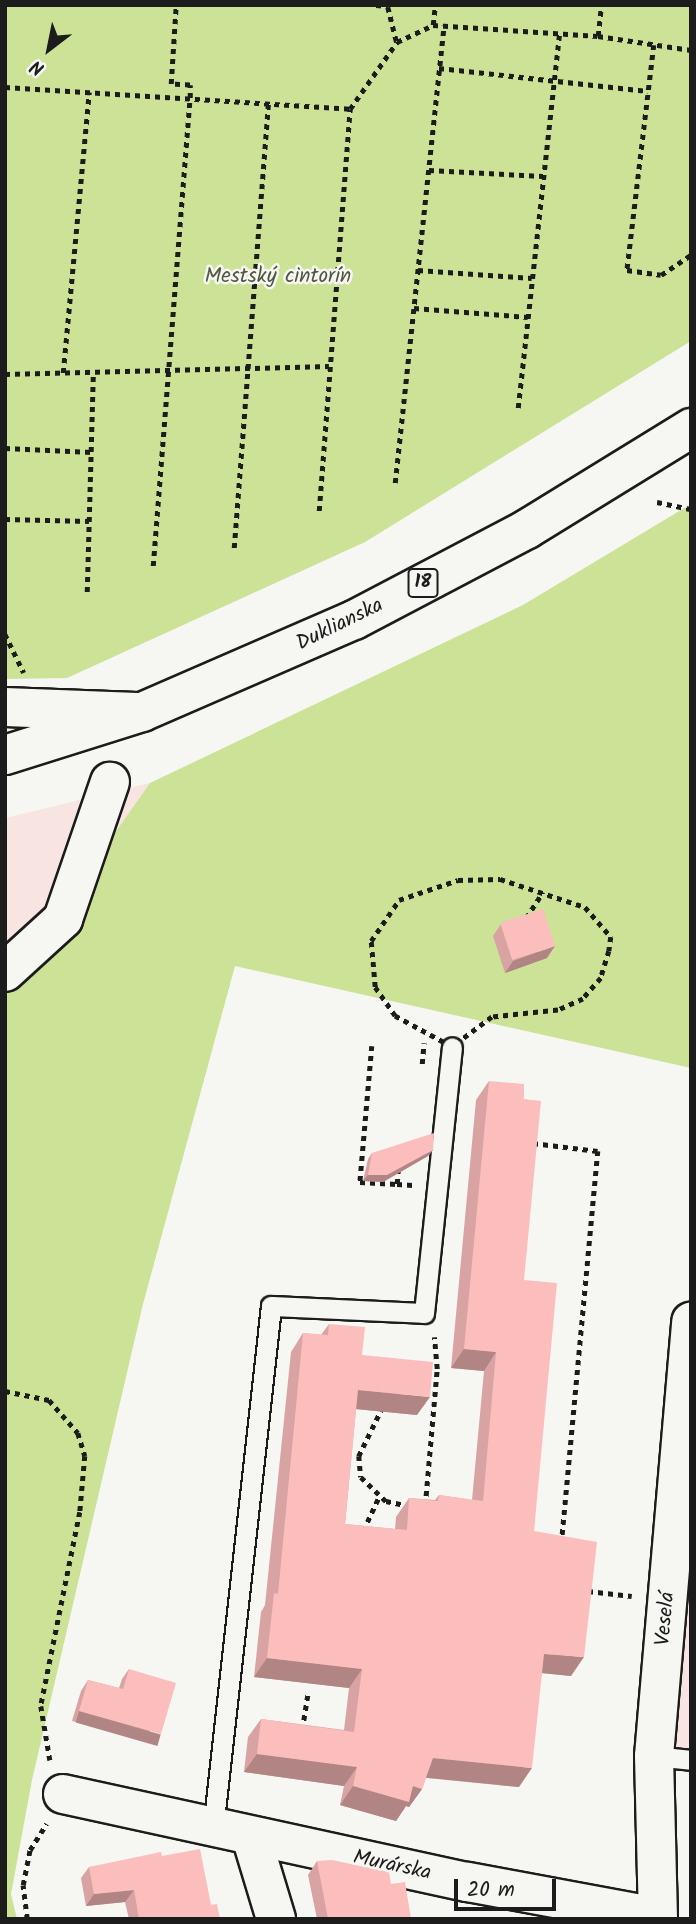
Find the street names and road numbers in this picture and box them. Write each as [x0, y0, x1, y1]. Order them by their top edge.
road number: 18 [407, 568, 439, 598]
street label: Duklianska [293, 593, 387, 657]
street label: Veselá [651, 1591, 681, 1647]
street label: Murárska [351, 1845, 433, 1887]

